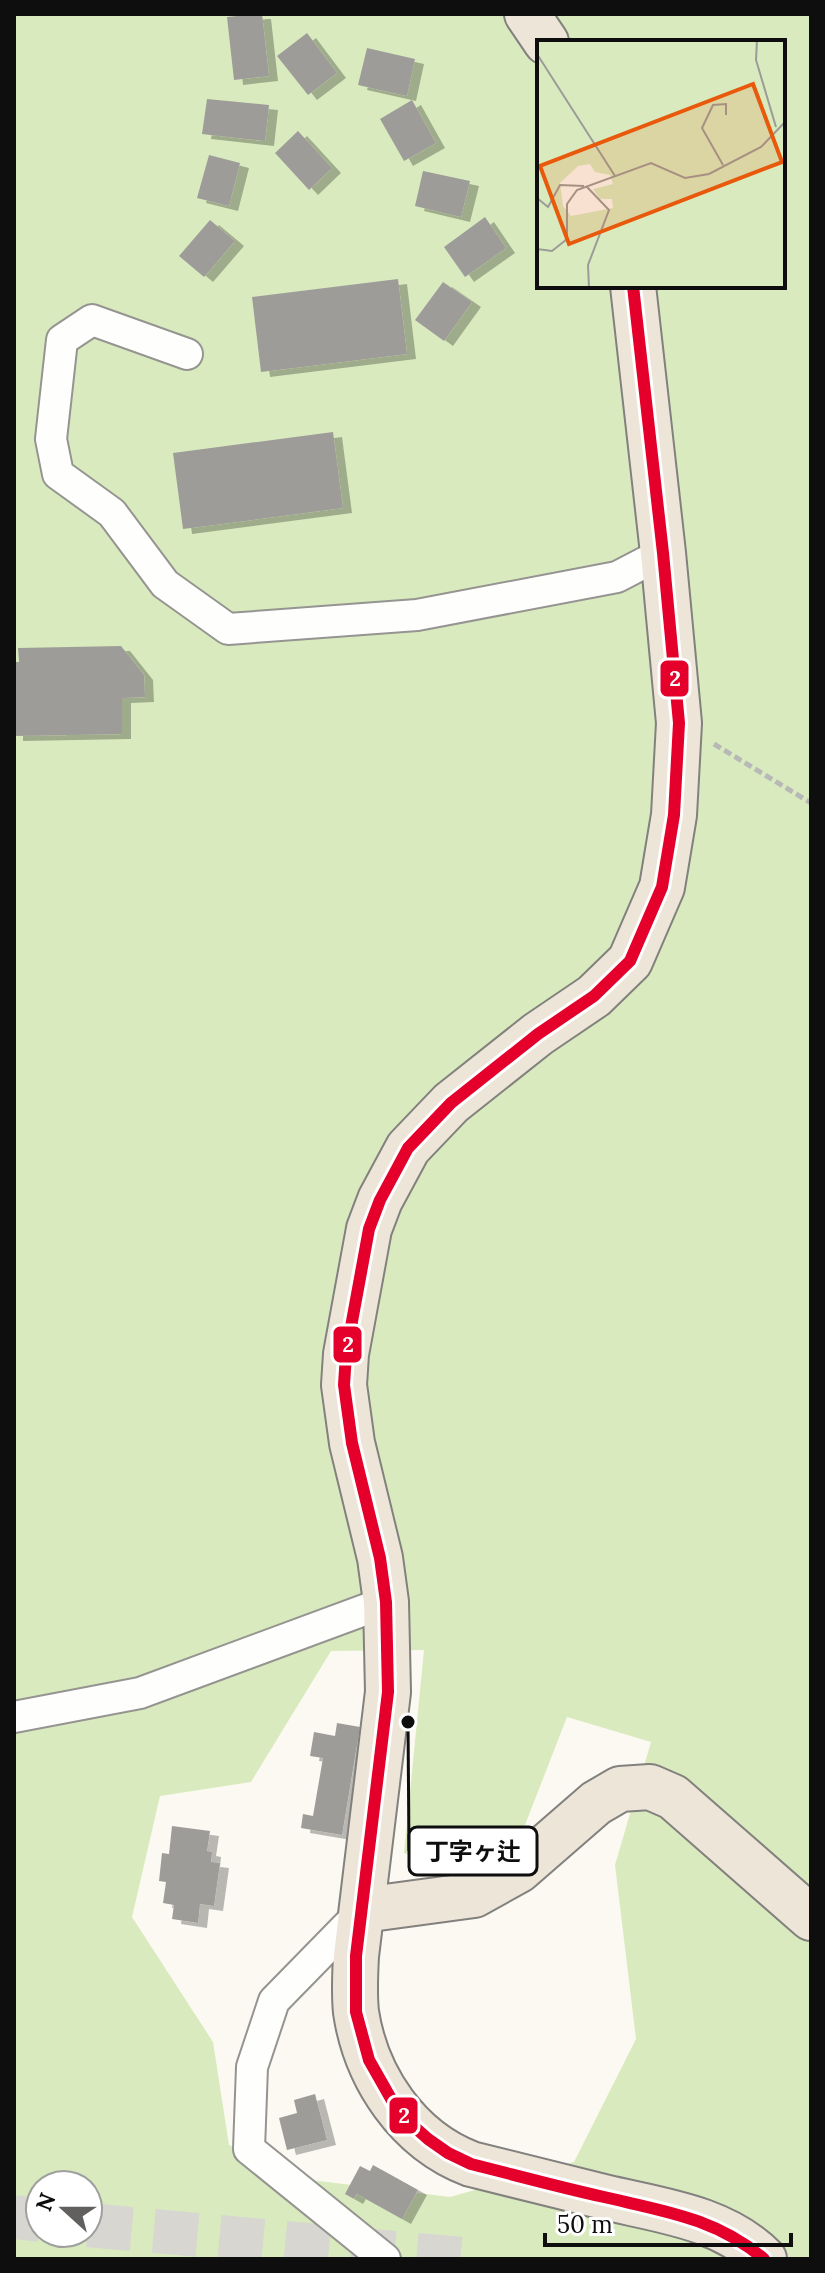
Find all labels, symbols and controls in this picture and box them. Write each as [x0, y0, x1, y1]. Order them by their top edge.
inset map [537, 40, 785, 288]
line badge: 2 [659, 659, 690, 698]
text: 2 [669, 664, 681, 692]
line badge: 2 [332, 1325, 363, 1364]
text: 2 [342, 1330, 354, 1358]
callout: 丁字ヶ辻 [409, 1827, 537, 1875]
text: 丁字ヶ辻 [425, 1836, 521, 1867]
line badge: 2 [388, 2096, 419, 2135]
text: 2 [398, 2101, 410, 2129]
north arrow [24, 2169, 104, 2249]
text: N [29, 2189, 61, 2215]
scale bar [545, 2197, 791, 2247]
text: 50 m [557, 2209, 613, 2240]

